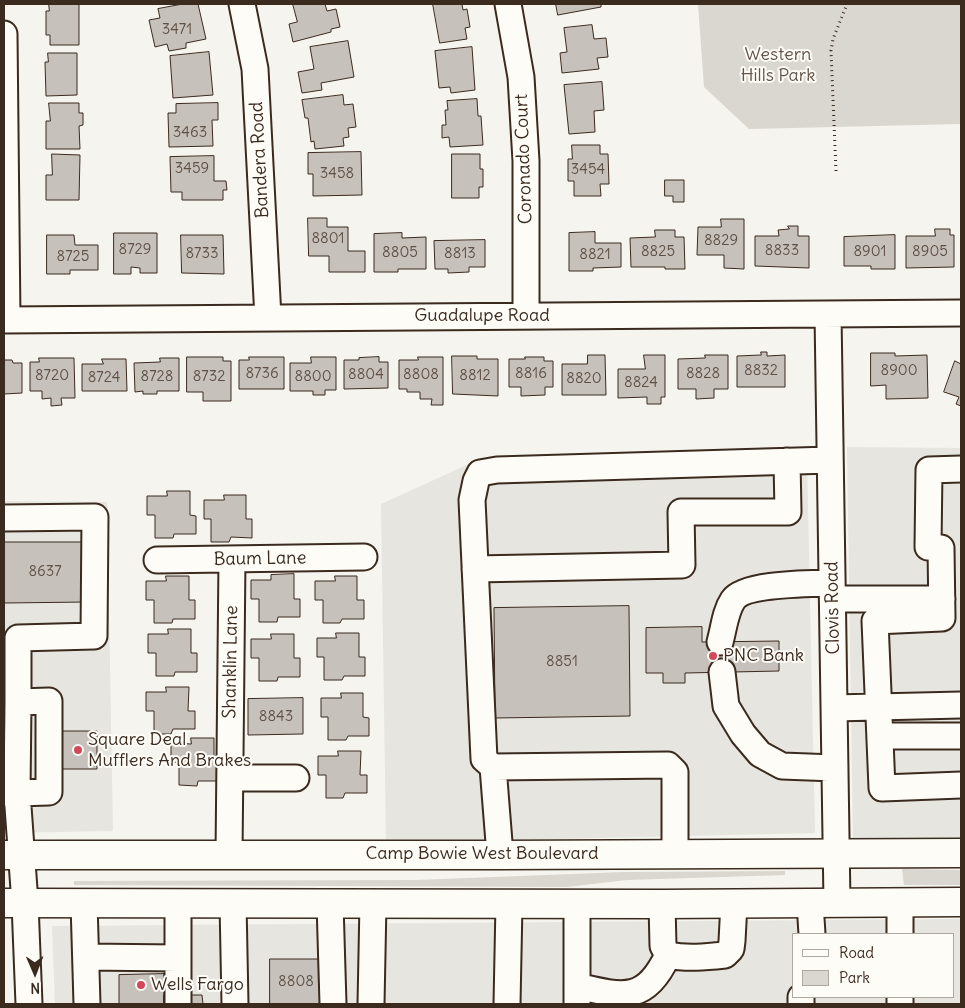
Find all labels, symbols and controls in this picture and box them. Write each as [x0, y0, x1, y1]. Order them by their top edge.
house number: 3471 [162, 21, 192, 39]
park label: Western Hills Park [741, 44, 815, 86]
street label: Coronado Court [511, 93, 537, 225]
street label: Bandera Road [246, 101, 274, 219]
house number: 3463 [173, 124, 207, 142]
house number: 3459 [175, 160, 209, 178]
house number: 3454 [571, 161, 605, 179]
house number: 3458 [320, 165, 354, 183]
house number: 8801 [311, 230, 345, 248]
house number: 8829 [704, 232, 738, 250]
house number: 8729 [119, 241, 151, 259]
house number: 8833 [765, 242, 799, 260]
house number: 8825 [641, 243, 675, 261]
house number: 8901 [853, 243, 887, 261]
house number: 8905 [912, 243, 948, 261]
house number: 8805 [382, 244, 418, 262]
house number: 8733 [185, 245, 219, 263]
house number: 8813 [444, 245, 476, 263]
house number: 8821 [579, 246, 611, 264]
house number: 8725 [57, 248, 89, 266]
street label: Guadalupe Road [414, 305, 550, 327]
house number: 8832 [744, 362, 778, 380]
house number: 8900 [880, 362, 918, 380]
house number: 8736 [245, 365, 279, 383]
house number: 8816 [515, 365, 547, 383]
house number: 8828 [686, 365, 720, 383]
house number: 8804 [348, 366, 384, 384]
house number: 8808 [403, 366, 439, 384]
house number: 8720 [35, 367, 69, 385]
house number: 8812 [459, 367, 491, 385]
house number: 8728 [141, 368, 173, 386]
house number: 8732 [193, 368, 225, 386]
house number: 8800 [294, 368, 332, 386]
house number: 8724 [88, 369, 120, 387]
house number: 8820 [566, 370, 602, 388]
house number: 8824 [624, 374, 658, 392]
street label: Baum Lane [214, 547, 306, 571]
street label: Clovis Road [821, 561, 845, 655]
house number: 8637 [28, 563, 62, 581]
street label: Shanklin Lane [219, 605, 243, 719]
place label: PNC Bank [723, 645, 804, 667]
marker: PNC Bank [707, 650, 719, 662]
house number: 8851 [546, 653, 578, 671]
house number: 8843 [259, 708, 293, 726]
place label: Square Deal Mufflers And Brakes [88, 729, 251, 772]
marker: Square Deal Mufflers And Brakes [72, 744, 84, 756]
street label: Camp Bowie West Boulevard [365, 843, 599, 865]
legend [792, 933, 955, 998]
text: Road [839, 943, 874, 962]
north arrow [10, 948, 60, 998]
text: Park [839, 968, 870, 987]
house number: 8808 [278, 973, 314, 991]
place label: Wells Fargo [151, 974, 244, 996]
text: N [30, 979, 40, 997]
marker: Wells Fargo [135, 979, 147, 991]

